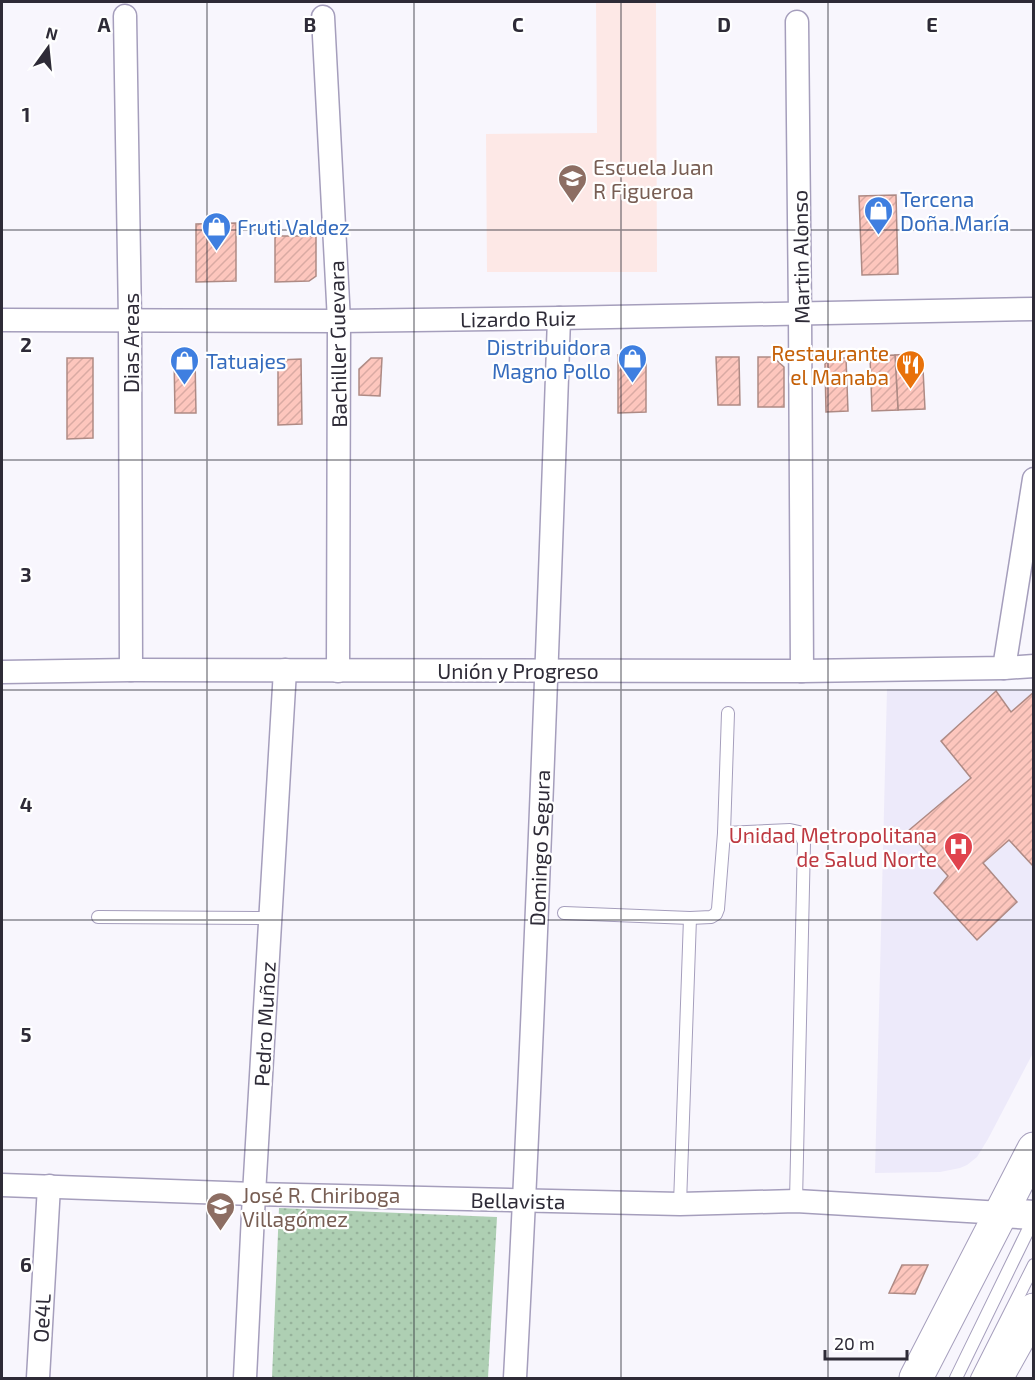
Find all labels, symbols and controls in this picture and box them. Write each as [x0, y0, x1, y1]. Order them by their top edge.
text: A [97, 12, 111, 36]
text: B [304, 12, 316, 36]
text: C [512, 12, 524, 36]
text: D [717, 12, 731, 36]
text: E [926, 12, 938, 36]
north arrow [18, 18, 78, 78]
text: N [44, 22, 60, 44]
text: 1 [22, 102, 30, 126]
place label: Escuela Juan R Figueroa [593, 154, 714, 203]
school or university icon: Escuela Juan R Figueroa [556, 162, 588, 204]
place label: Tercena Doña María [900, 186, 1009, 235]
street label: Martin Alonso [786, 190, 814, 324]
shop icon: Tercena Doña María [863, 194, 895, 236]
shop icon: Fruti Valdez [200, 210, 232, 252]
place label: Fruti Valdez [237, 214, 350, 239]
street label: Bachiller Guevara [323, 260, 351, 428]
street label: Dias Areas [118, 293, 143, 393]
street label: Lizardo Ruiz [460, 304, 576, 332]
text: 2 [20, 332, 32, 356]
place label: Distribuidora Magno Pollo [486, 334, 611, 383]
place label: Restaurante el Manaba [771, 340, 889, 389]
shop icon: Distribuidora Magno Pollo [616, 342, 648, 384]
shop icon: Tatuajes [169, 344, 201, 386]
place label: Tatuajes [206, 348, 286, 374]
restaurant icon: Restaurante el Manaba [894, 348, 926, 390]
text: 3 [20, 562, 32, 586]
street label: Unión y Progreso [437, 658, 599, 683]
street label: Domingo Segura [524, 769, 554, 927]
text: 4 [20, 792, 33, 816]
place label: Unidad Metropolitana de Salud Norte [729, 822, 937, 871]
hospital icon: Unidad Metropolitana de Salud Norte [942, 830, 974, 872]
street label: Pedro Muñoz [248, 961, 280, 1087]
text: 5 [20, 1022, 32, 1046]
place label: José R. Chiriboga Villagómez [242, 1182, 400, 1231]
street label: Bellavista [470, 1187, 566, 1213]
school or university icon: José R. Chiriboga Villagómez [205, 1190, 237, 1232]
text: 6 [20, 1252, 32, 1276]
street label: Oe4L [27, 1293, 55, 1343]
scale bar [825, 1323, 908, 1361]
text: 20 m [834, 1332, 875, 1354]

